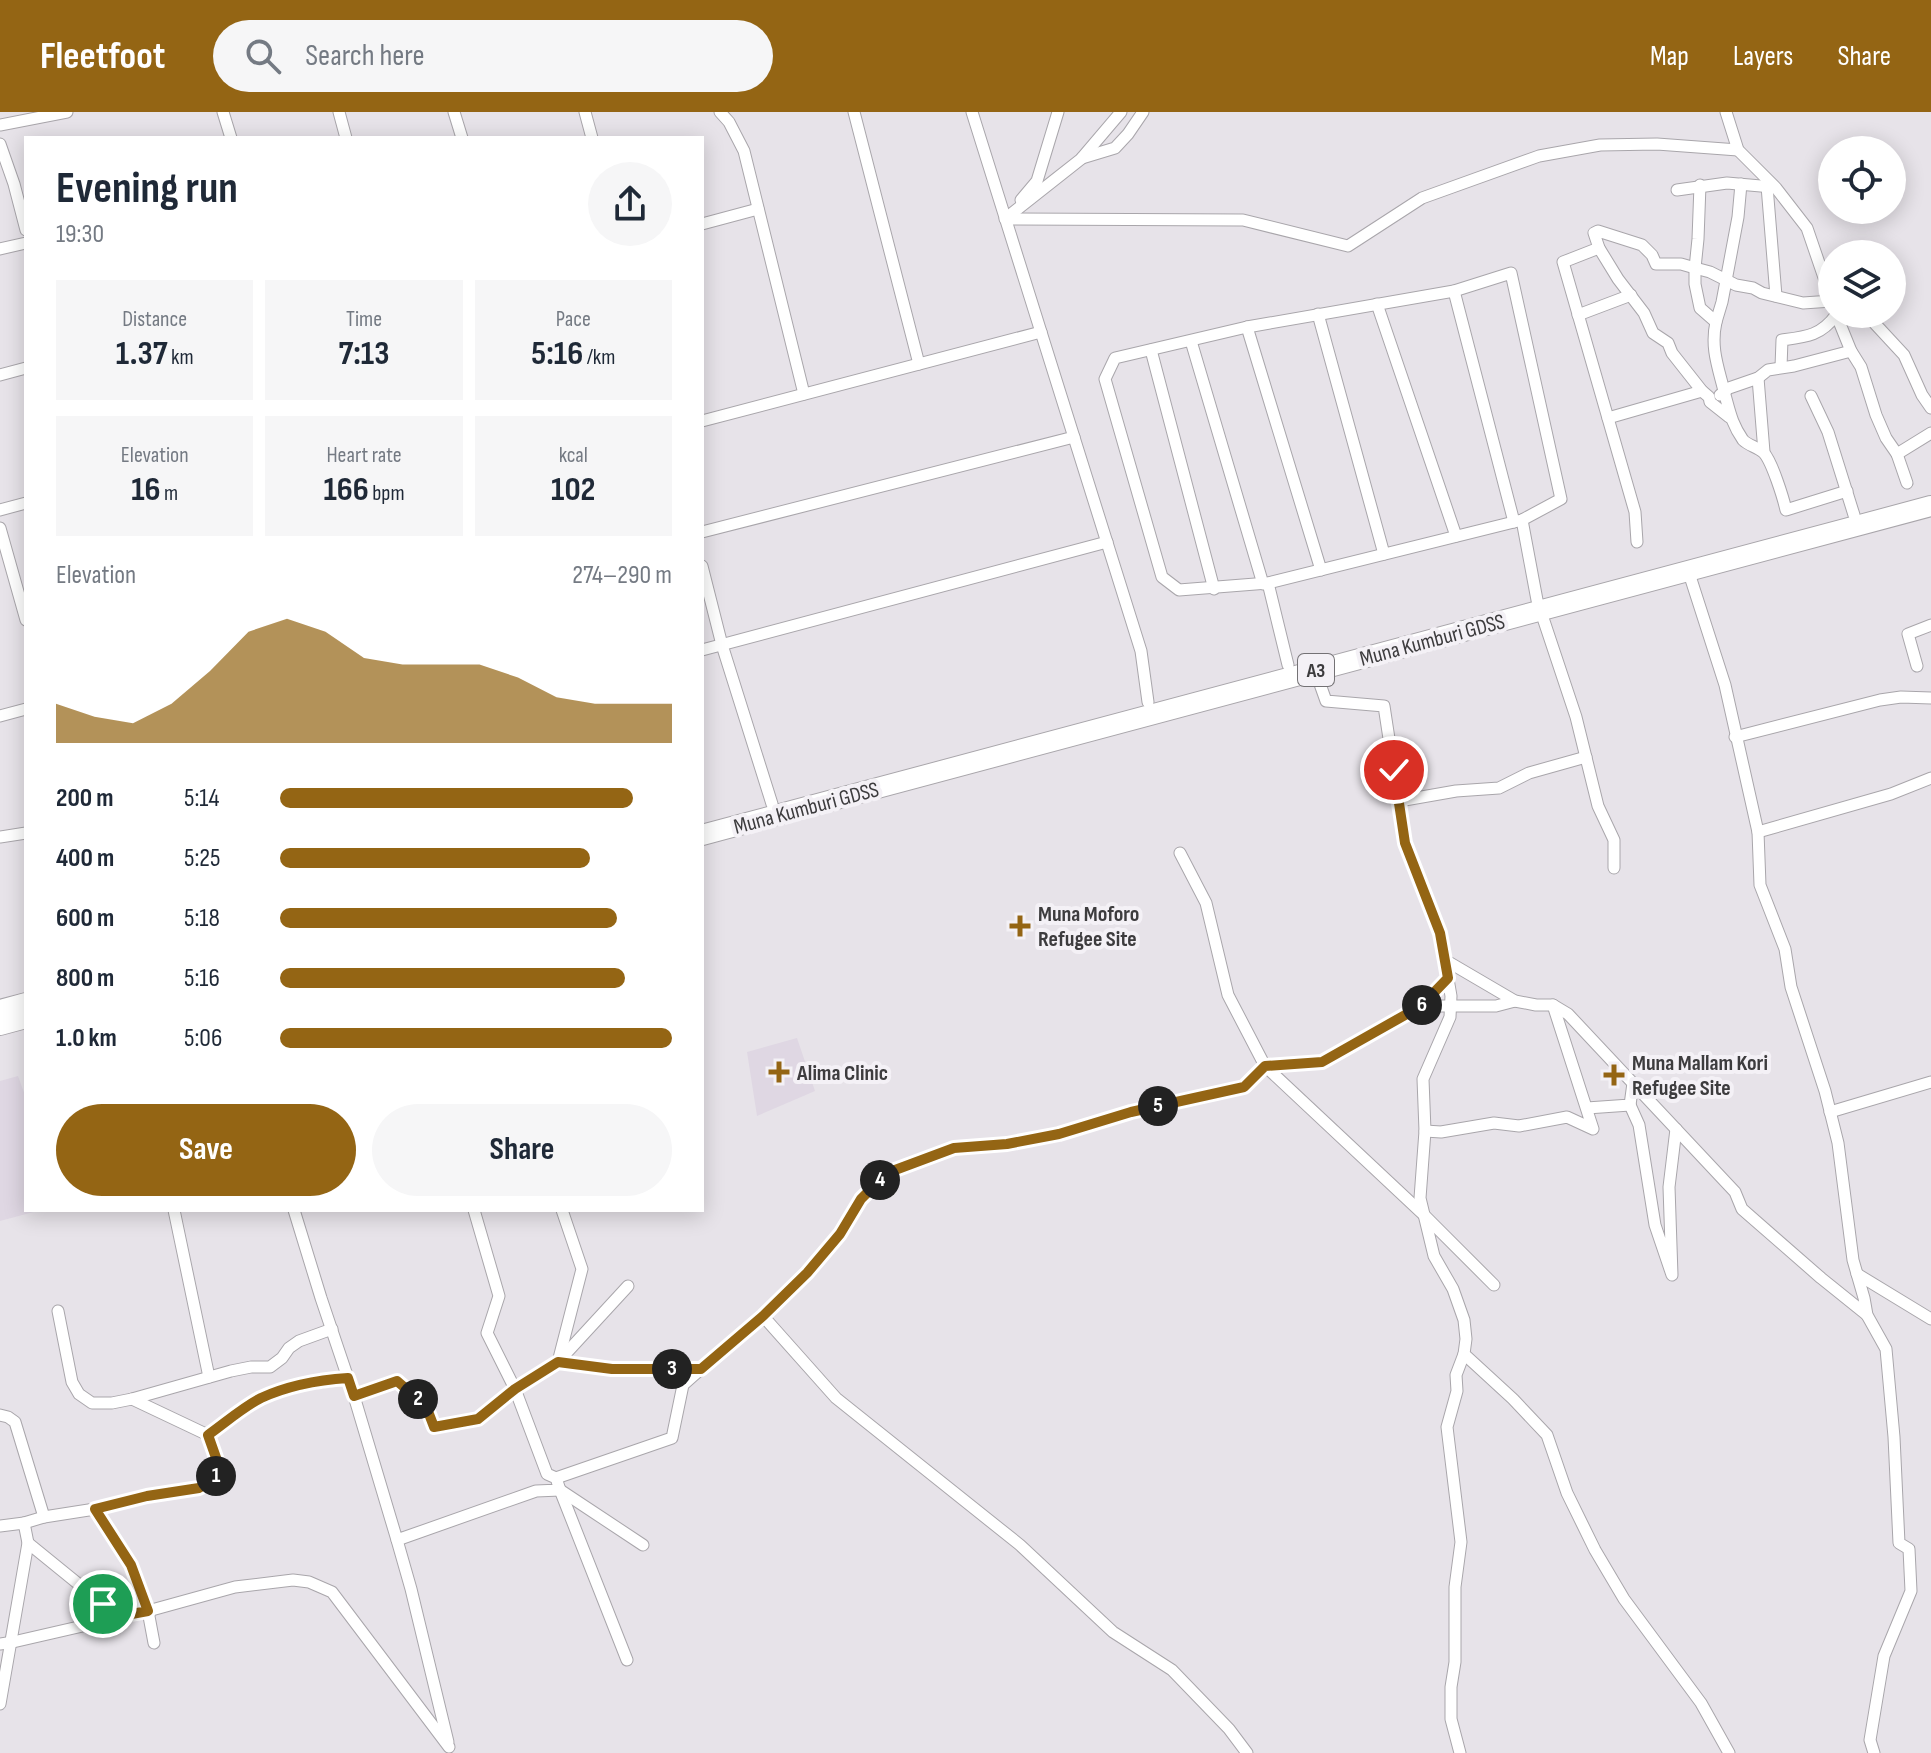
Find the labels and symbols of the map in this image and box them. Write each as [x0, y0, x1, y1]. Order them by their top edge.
street label: Muna Kumburi GDSS [1357, 608, 1508, 673]
road number: A3 [1298, 654, 1334, 686]
pin [1360, 736, 1428, 804]
street label: Muna Kumburi GDSS [731, 776, 882, 841]
place label: Muna Moforo Refugee Site [1038, 901, 1139, 953]
marker: Muna Moforo Refugee Site [1009, 915, 1031, 937]
pin: 6 [1402, 985, 1442, 1025]
place label: Muna Mallam Kori Refugee Site [1632, 1050, 1768, 1102]
place label: Alima Clinic [796, 1060, 888, 1087]
marker: Alima Clinic [768, 1061, 790, 1083]
marker: Muna Mallam Kori Refugee Site [1603, 1064, 1625, 1086]
pin: 5 [1138, 1086, 1178, 1126]
pin: 4 [860, 1160, 900, 1200]
pin: 3 [652, 1349, 692, 1389]
pin: 2 [398, 1379, 438, 1419]
pin: 1 [196, 1456, 236, 1496]
pin [69, 1570, 137, 1638]

